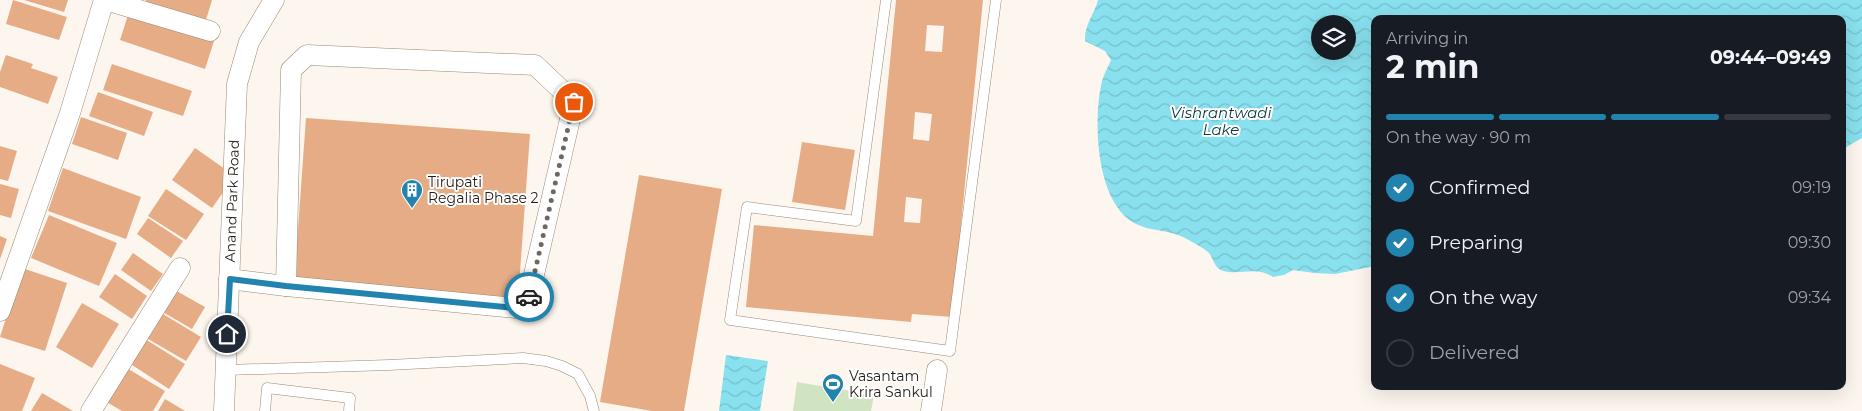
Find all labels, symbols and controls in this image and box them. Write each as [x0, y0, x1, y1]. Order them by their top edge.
map controls [1311, 15, 1356, 60]
button: layers [1311, 15, 1356, 60]
text: Arriving in [1386, 29, 1468, 48]
text: 09:44–09:49 [1710, 46, 1831, 69]
text: 2 min [1386, 47, 1479, 86]
pin [553, 81, 595, 123]
icon: bag [560, 88, 588, 116]
water label: Vishrantwadi Lake [1170, 103, 1273, 139]
text: On the way · 90 m [1386, 128, 1531, 147]
street label: Anand Park Road [221, 139, 243, 263]
place label: Tirupati Regalia Phase 2 [428, 173, 539, 207]
icon: check [1386, 174, 1414, 202]
text: Confirmed [1429, 176, 1530, 199]
building icon: Tirupati Regalia Phase 2 [400, 178, 424, 209]
text: 09:19 [1792, 178, 1831, 197]
icon: check [1386, 229, 1414, 257]
text: Preparing [1429, 231, 1524, 254]
text: 09:30 [1788, 233, 1831, 252]
courier [504, 272, 554, 322]
icon: car [515, 283, 543, 311]
icon: check [1386, 284, 1414, 312]
text: On the way [1429, 286, 1537, 309]
text: 09:34 [1788, 288, 1831, 307]
pin [206, 313, 248, 355]
icon: home [213, 320, 241, 348]
text: Delivered [1429, 341, 1520, 364]
place label: Vasantam Krira Sankul [849, 367, 933, 401]
sports icon: Vasantam Krira Sankul [821, 372, 845, 403]

